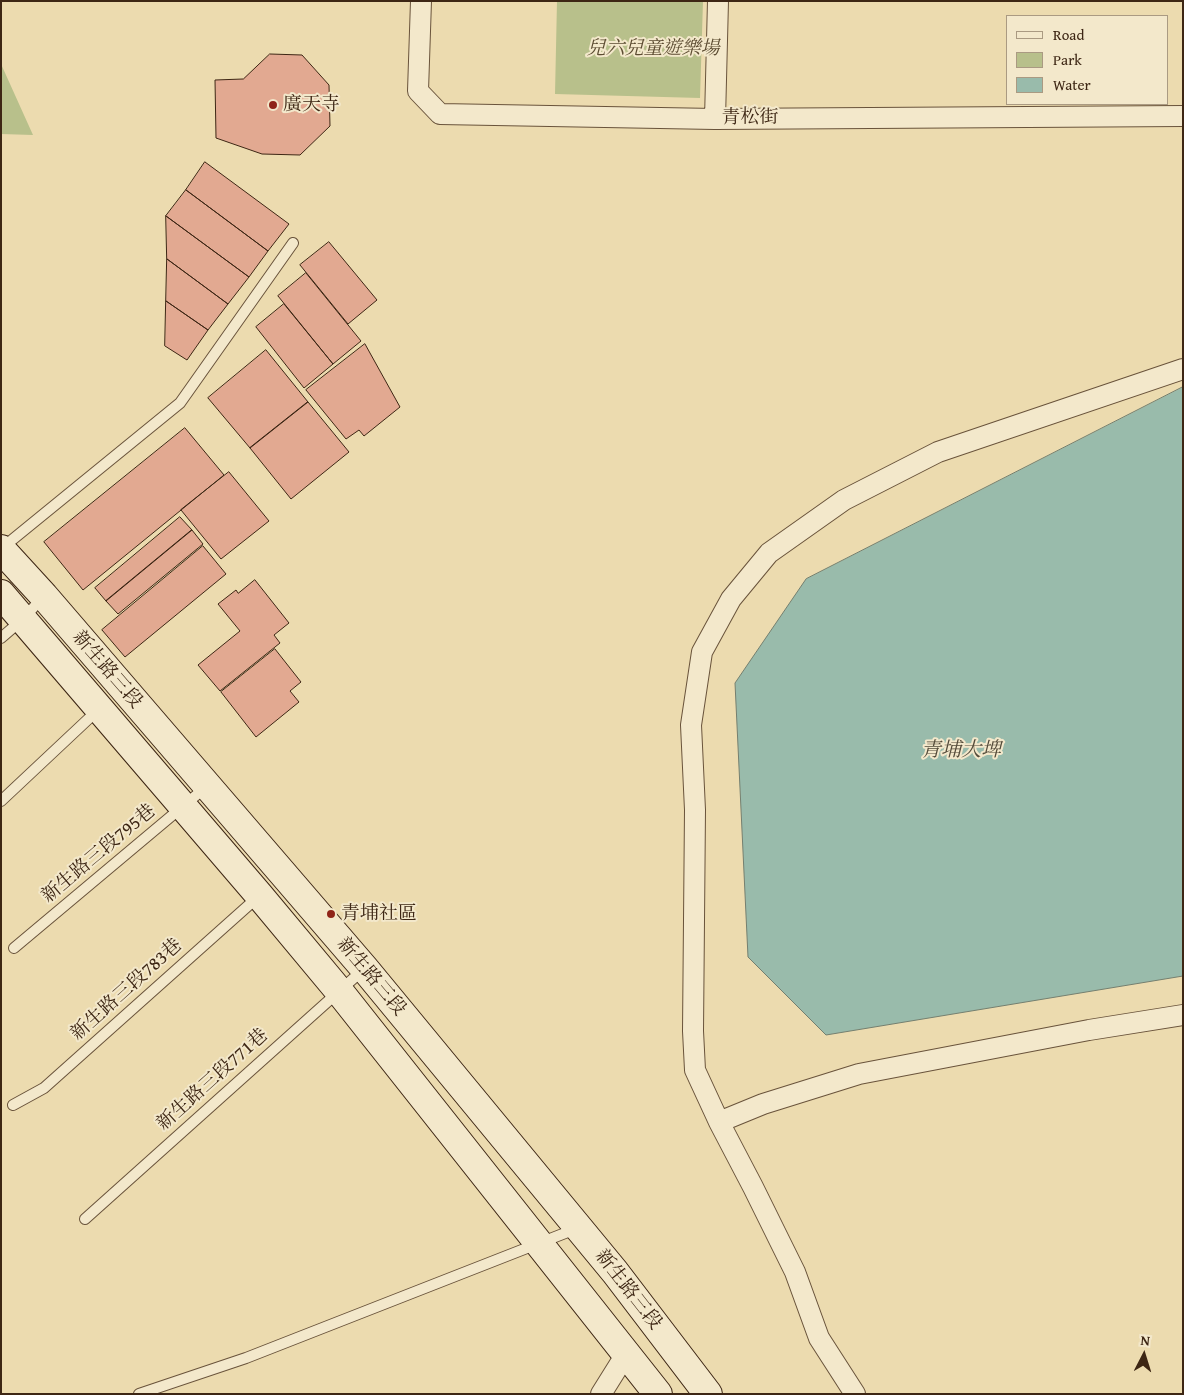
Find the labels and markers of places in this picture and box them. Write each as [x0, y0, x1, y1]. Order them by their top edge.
place label: 廣天寺 [283, 94, 340, 116]
marker: 廣天寺 [267, 99, 279, 111]
place label: 青埔社區 [341, 903, 417, 925]
marker: 青埔社區 [325, 908, 337, 920]

